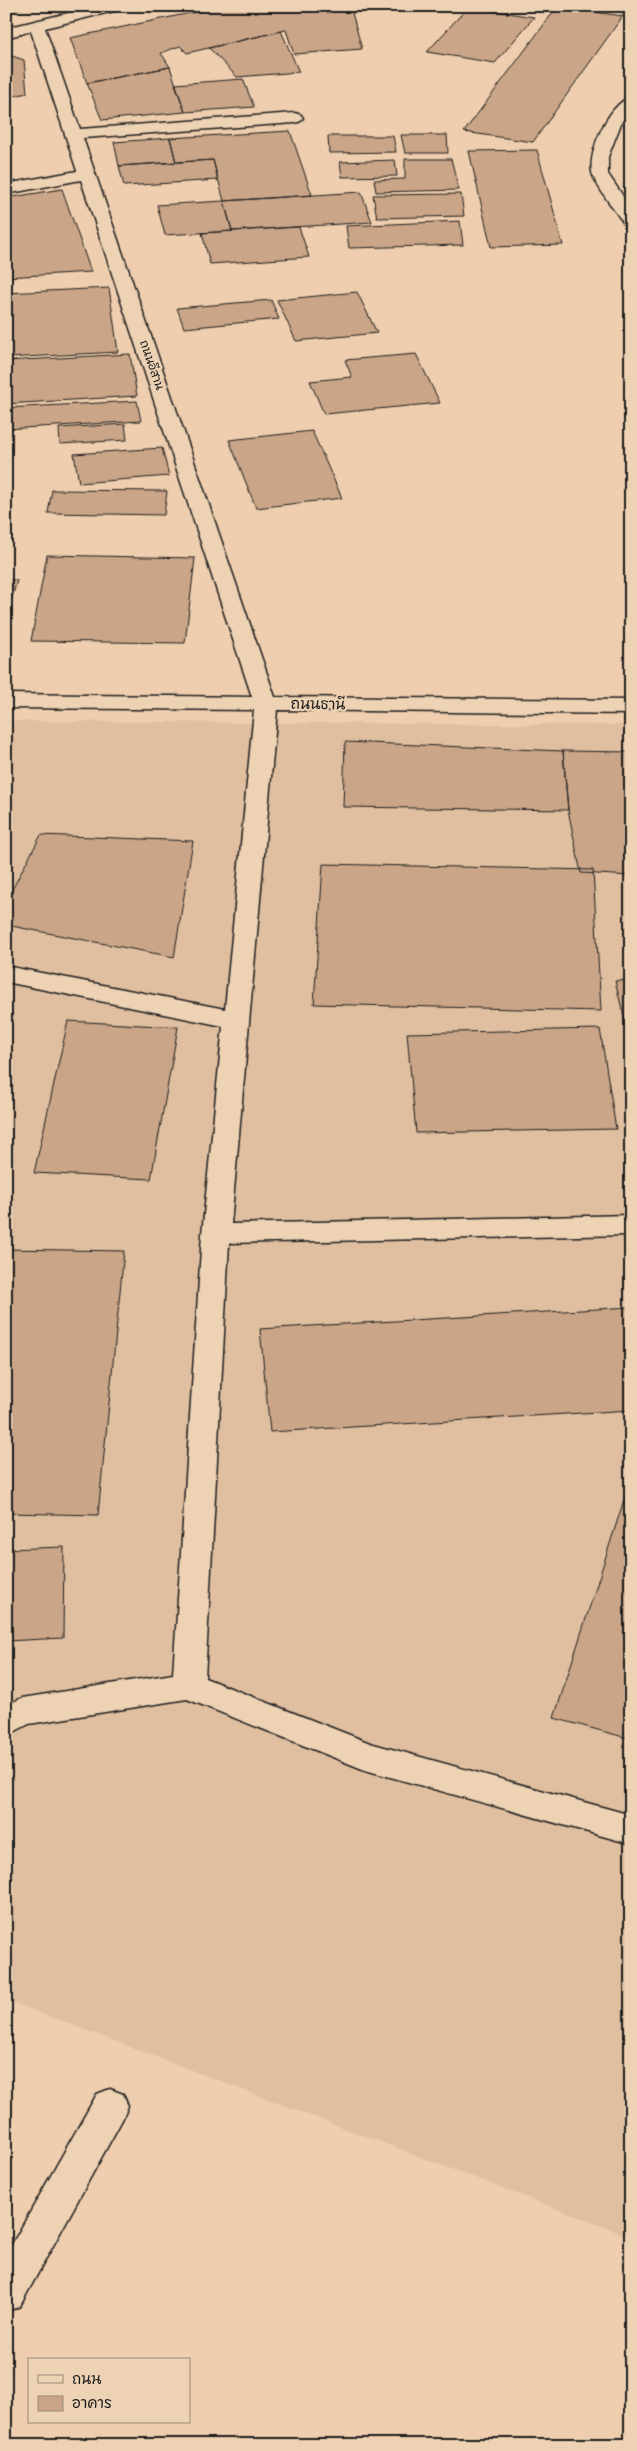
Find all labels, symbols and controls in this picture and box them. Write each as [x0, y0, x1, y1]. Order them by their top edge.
street label: ถนนอีสาน [137, 338, 167, 392]
street label: ถนนธานี [290, 695, 346, 713]
legend [28, 2358, 190, 2424]
text: ถนน [72, 2370, 101, 2388]
text: อาคาร [72, 2394, 112, 2412]

